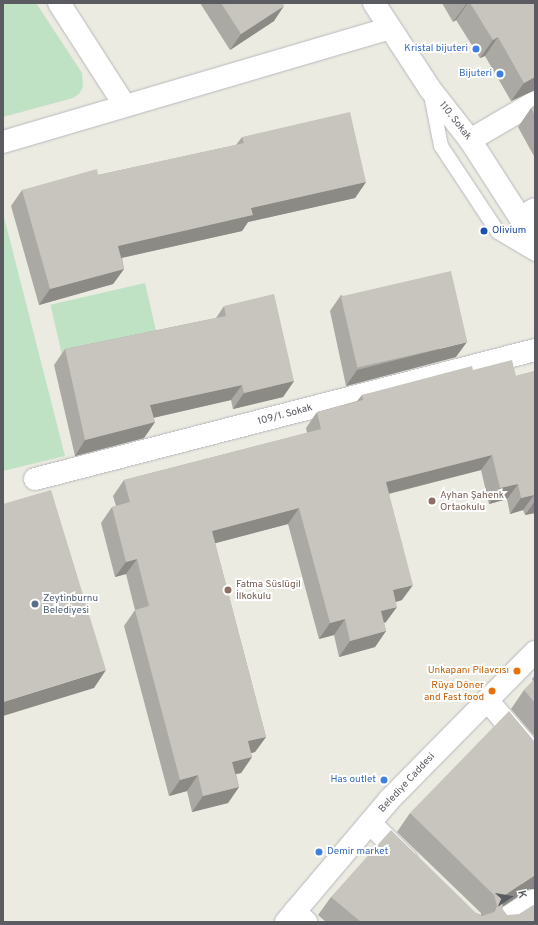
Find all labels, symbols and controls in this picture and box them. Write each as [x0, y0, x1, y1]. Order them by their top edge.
place label: Kristal bijuteri [404, 43, 468, 55]
marker: Kristal bijuteri [471, 44, 481, 54]
place label: Bijuteri [459, 68, 492, 80]
marker: Bijuteri [495, 69, 505, 79]
street label: 110. Sokak [436, 99, 474, 143]
place label: Olivium [492, 225, 526, 237]
marker: Olivium [479, 226, 489, 236]
street label: 109/1. Sokak [256, 402, 314, 428]
place label: Ayhan Şahenk Ortaokulu [440, 489, 504, 512]
marker: Ayhan Şahenk Ortaokulu [427, 496, 437, 506]
place label: Fatma Süslügil İlkokulu [236, 578, 301, 602]
marker: Fatma Süslügil İlkokulu [223, 585, 233, 595]
place label: Zeytinburnu Belediyesi [43, 592, 98, 616]
marker: Zeytinburnu Belediyesi [30, 599, 40, 609]
place label: Unkapanı Pilavcısı [428, 665, 509, 677]
marker: Unkapanı Pilavcısı [512, 666, 522, 676]
place label: Rüya Döner and Fast food [424, 679, 484, 702]
marker: Rüya Döner and Fast food [487, 686, 497, 696]
street label: Belediye Caddesi [376, 751, 438, 815]
place label: Has outlet [331, 774, 376, 786]
marker: Has outlet [379, 775, 389, 785]
place label: Demir market [327, 846, 388, 858]
marker: Demir market [314, 847, 324, 857]
north arrow [490, 877, 530, 917]
text: K [514, 889, 529, 900]

